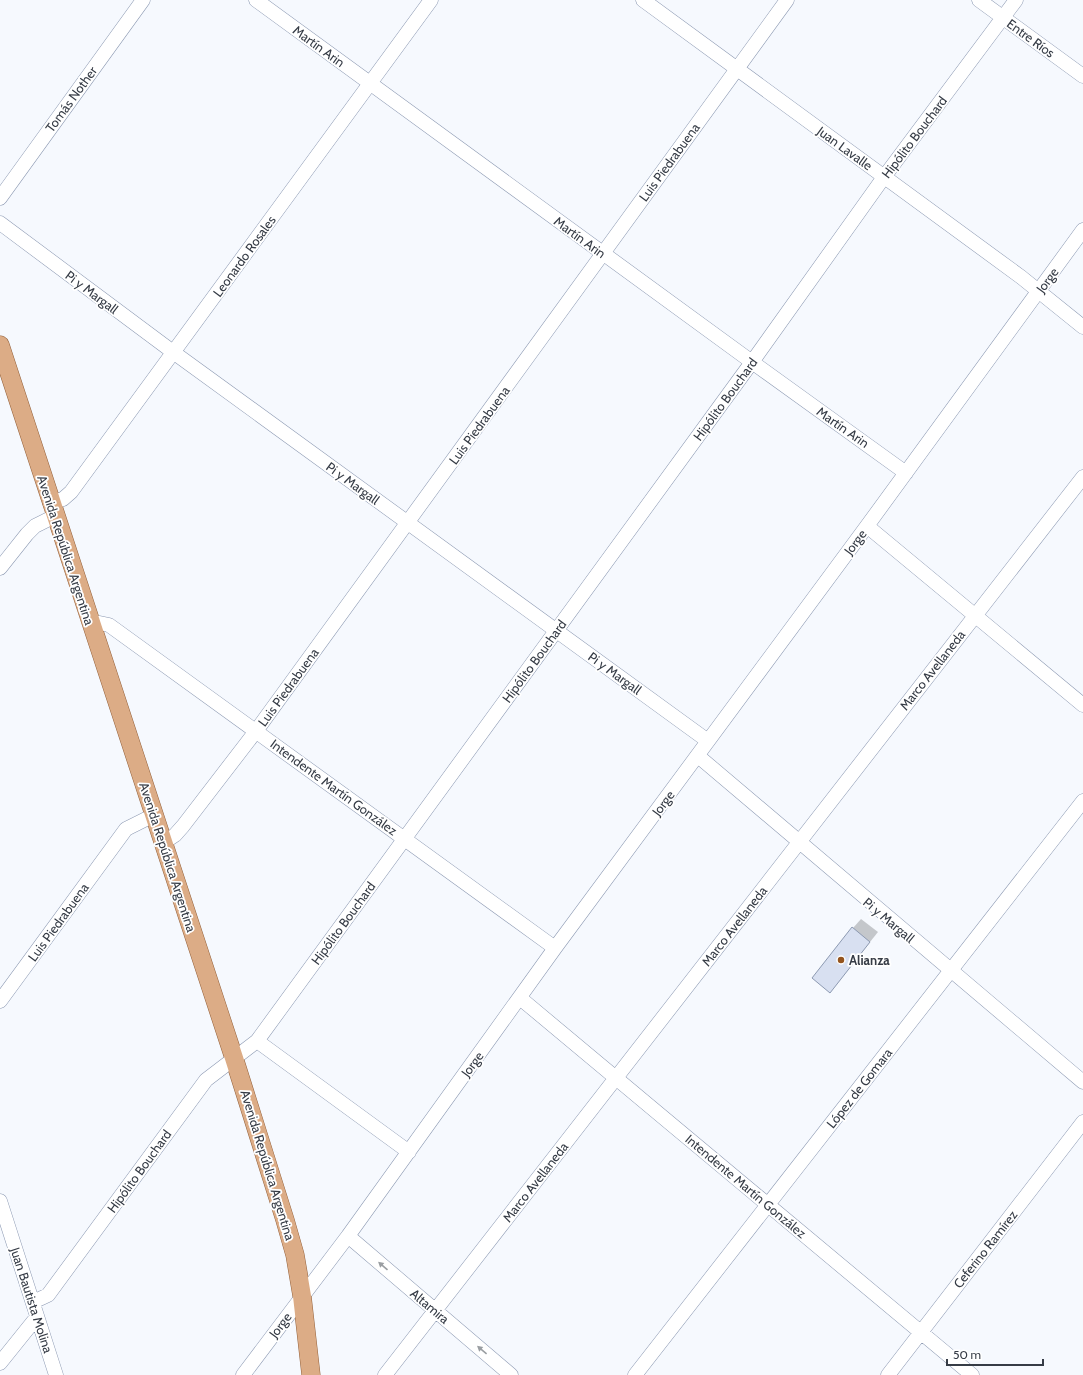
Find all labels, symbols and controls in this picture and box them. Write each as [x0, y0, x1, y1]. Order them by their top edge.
street label: Entre Ríos [1004, 15, 1059, 61]
street label: Martín Arin [290, 22, 348, 70]
street label: Tomás Nother [42, 62, 101, 135]
street label: Hipólito Bouchard [878, 93, 950, 181]
street label: Luis Piedrabuena [635, 119, 703, 204]
street label: Juan Lavalle [814, 122, 876, 174]
street label: Leonardo Rosales [209, 212, 279, 300]
street label: Martín Arin [551, 213, 609, 261]
street label: Jorge [1032, 264, 1062, 297]
street label: Pi y Margall [62, 267, 122, 317]
street label: Hipólito Bouchard [690, 354, 760, 444]
street label: Luis Piedrabuena [445, 382, 513, 467]
street label: Martín Arin [814, 403, 872, 451]
street label: Pi y Margall [323, 458, 383, 508]
street label: Avenida República Argentina [34, 473, 98, 628]
street label: Jorge [840, 526, 870, 559]
street label: Hipólito Bouchard [499, 616, 569, 706]
street label: Marco Avellaneda [896, 626, 969, 713]
street label: Luis Piedrabuena [254, 644, 322, 729]
street label: Pi y Margall [585, 648, 645, 698]
street label: Intendente Martín González [267, 736, 401, 838]
street label: Avenida República Argentina [136, 780, 200, 935]
street label: Jorge [648, 787, 678, 820]
street label: Hipólito Bouchard [308, 878, 378, 968]
street label: Luis Piedrabuena [24, 879, 92, 964]
street label: Marco Avellaneda [698, 882, 771, 969]
street label: Pi y Margall [860, 894, 918, 946]
place label: Alianza [849, 952, 890, 968]
marker: Alianza [836, 955, 846, 965]
street label: López de Gomara [823, 1044, 896, 1131]
street label: Jorge [457, 1048, 487, 1081]
street label: Avenida República Argentina [238, 1088, 299, 1243]
street label: Hipólito Bouchard [104, 1126, 174, 1216]
street label: Intendente Martín González [682, 1131, 810, 1241]
street label: Marco Avellaneda [499, 1138, 572, 1225]
street label: Ceferino Ramírez [950, 1207, 1020, 1291]
street label: Juan Bautista Molina [7, 1244, 57, 1356]
one-way arrow [377, 1261, 388, 1270]
street label: Altamira [407, 1285, 453, 1327]
street label: Jorge [265, 1309, 295, 1342]
scale bar [947, 1341, 1043, 1367]
one-way arrow [476, 1345, 487, 1354]
text: 50 m [953, 1347, 981, 1362]

